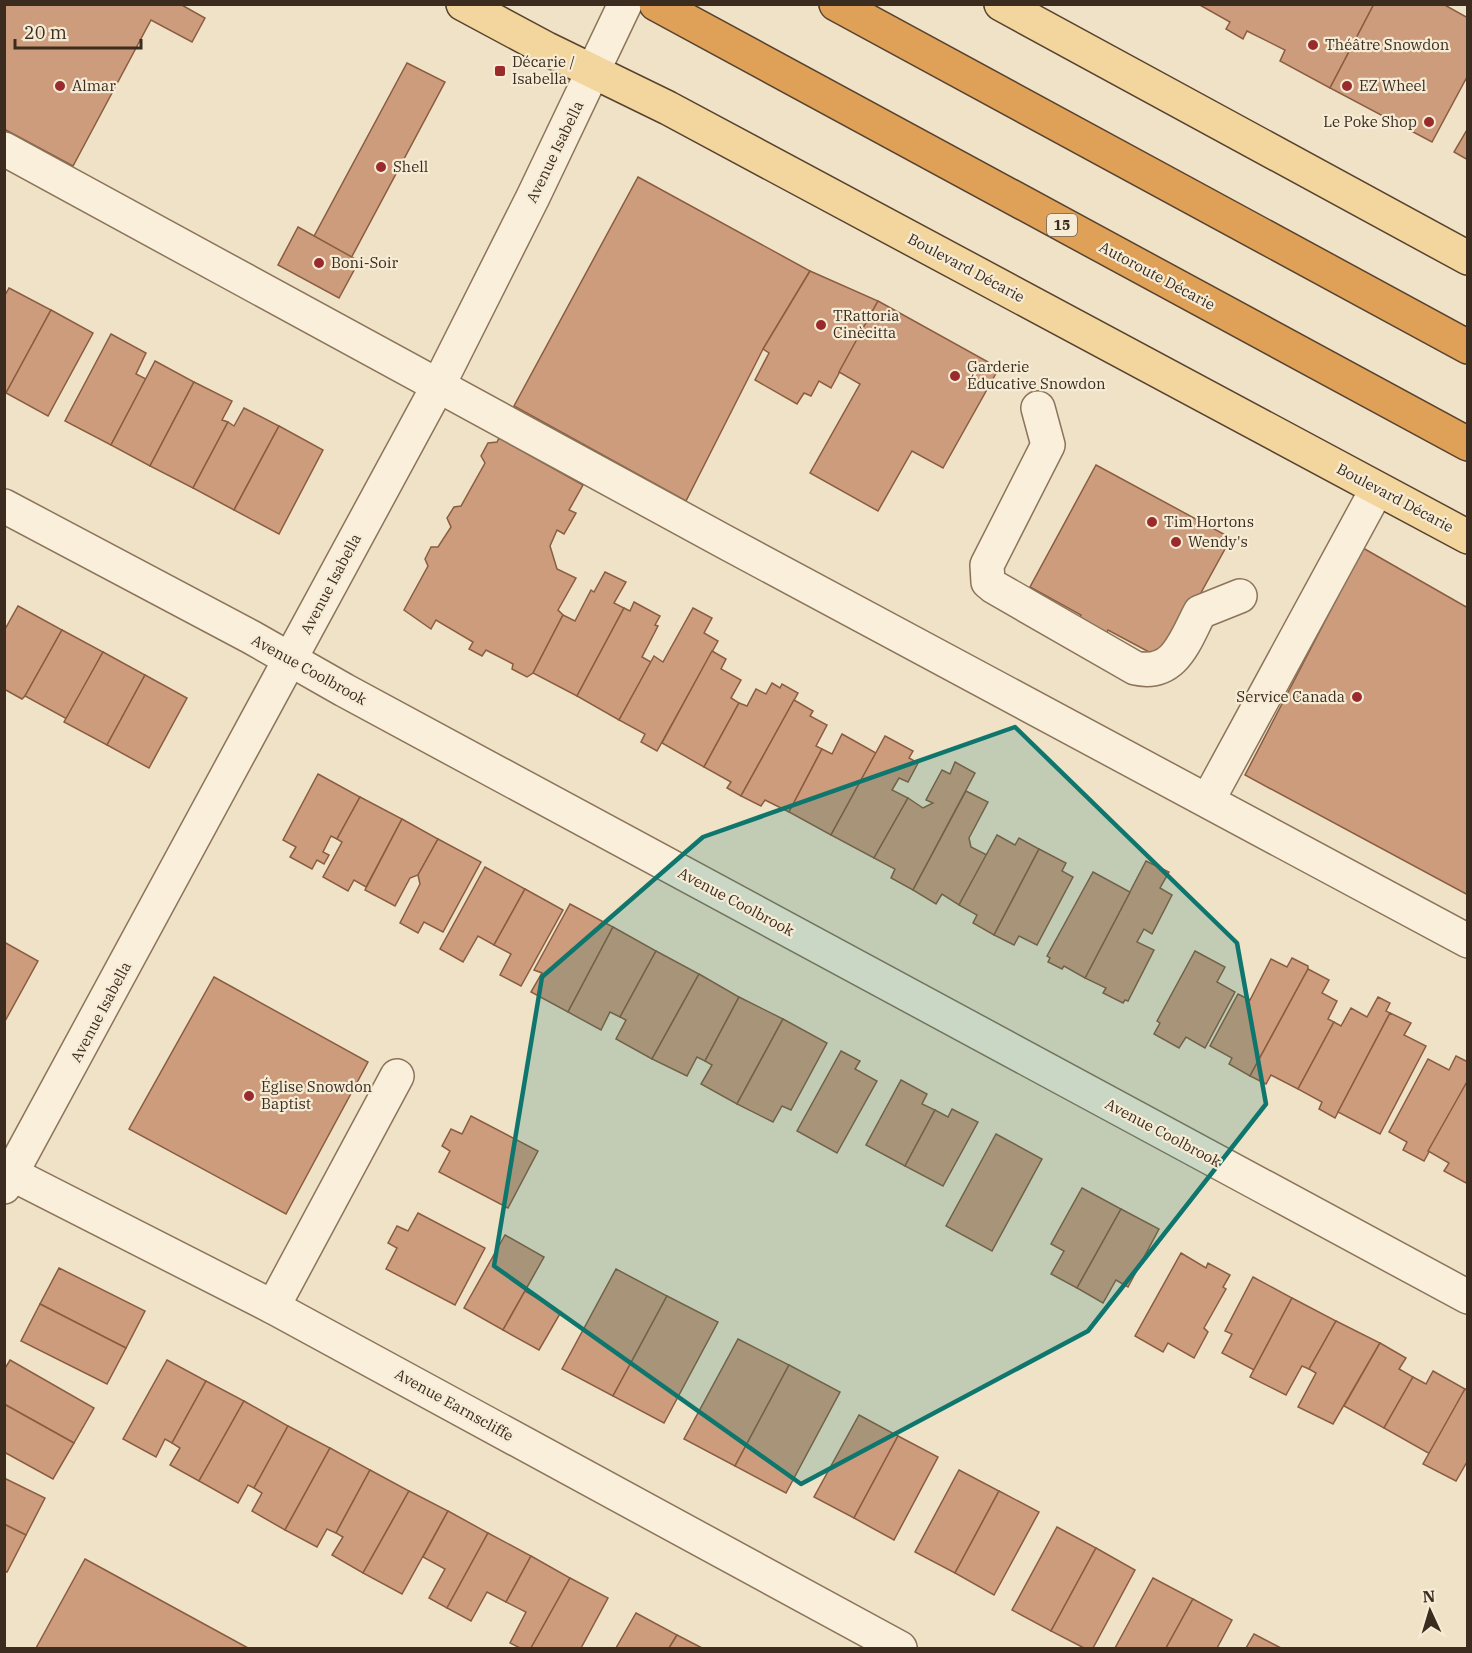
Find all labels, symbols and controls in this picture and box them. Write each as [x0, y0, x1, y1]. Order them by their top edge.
scale bar [15, 12, 141, 50]
text: 20 m [24, 21, 67, 44]
place label: Théâtre Snowdon [1325, 35, 1450, 54]
marker: Théâtre Snowdon [1306, 38, 1320, 52]
place label: Décarie / Isabella [512, 52, 575, 88]
marker: Décarie / Isabella [493, 64, 507, 78]
place label: Almar [72, 76, 116, 95]
place label: EZ Wheel [1359, 76, 1426, 95]
marker: Almar [53, 79, 67, 93]
marker: EZ Wheel [1340, 79, 1354, 93]
street label: Avenue Isabella [522, 98, 587, 206]
place label: Le Poke Shop [1323, 112, 1417, 131]
marker: Le Poke Shop [1422, 115, 1436, 129]
place label: Shell [393, 157, 428, 176]
marker: Shell [374, 160, 388, 174]
road number: 15 [1047, 214, 1077, 236]
street label: Boulevard Décarie [905, 229, 1028, 306]
street label: Autoroute Décarie [1096, 237, 1218, 314]
place label: Boni-Soir [331, 253, 398, 272]
marker: Boni-Soir [312, 256, 326, 270]
place label: TRattoria Cinècitta [833, 306, 899, 342]
marker: TRattoria Cinècitta [814, 318, 828, 332]
place label: Garderie Éducative Snowdon [967, 357, 1106, 393]
marker: Garderie Éducative Snowdon [948, 369, 962, 383]
street label: Boulevard Décarie [1334, 459, 1457, 536]
place label: Tim Hortons [1164, 512, 1254, 531]
marker: Tim Hortons [1145, 515, 1159, 529]
street label: Avenue Isabella [296, 530, 365, 637]
place label: Wendy's [1188, 532, 1248, 551]
marker: Wendy's [1169, 535, 1183, 549]
street label: Avenue Coolbrook [248, 630, 370, 709]
place label: Service Canada [1236, 687, 1345, 706]
marker: Service Canada [1350, 690, 1364, 704]
street label: Avenue Coolbrook [675, 863, 798, 940]
street label: Avenue Isabella [66, 958, 135, 1065]
place label: Église Snowdon Baptist [261, 1077, 373, 1113]
marker: Église Snowdon Baptist [242, 1089, 256, 1103]
street label: Avenue Coolbrook [1102, 1094, 1225, 1171]
street label: Avenue Earnscliffe [392, 1364, 517, 1445]
north arrow [1400, 1581, 1460, 1641]
text: N [1422, 1586, 1436, 1606]

